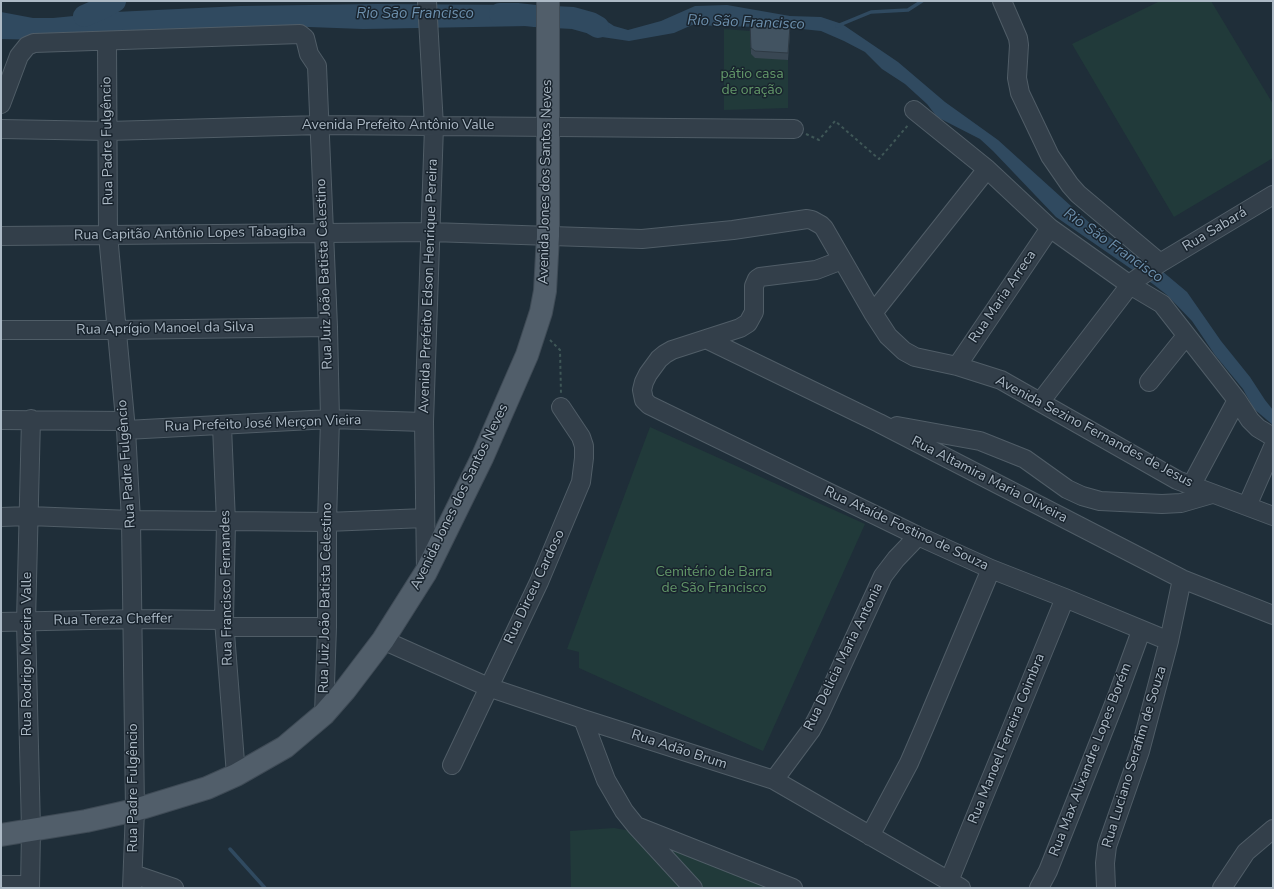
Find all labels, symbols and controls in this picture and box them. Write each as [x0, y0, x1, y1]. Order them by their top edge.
water label: Rio São Francisco [356, 5, 474, 23]
water label: Rio São Francisco [687, 12, 805, 34]
park label: pátio casa de oração [720, 67, 784, 100]
street label: Rua Padre Fulgêncio [98, 76, 118, 206]
street label: Avenida Jones dos Santos Neves [536, 79, 556, 285]
street label: Avenida Prefeito Antônio Valle [302, 118, 494, 134]
street label: Avenida Prefeito Edson Henrique Pereira [416, 158, 442, 414]
street label: Rua Juiz João Batista Celestino [313, 178, 337, 370]
street label: Rua Sabará [1180, 204, 1250, 256]
water label: Rio São Francisco [1060, 205, 1166, 287]
street label: Rua Capitão Antônio Lopes Tabagiba [74, 224, 306, 244]
street label: Rua Maria Arreca [966, 247, 1040, 347]
street label: Rua Aprígio Manoel da Silva [76, 319, 254, 339]
street label: Avenida Sezino Fernandes de Jesus [992, 373, 1196, 491]
street label: Rua Padre Fulgêncio [114, 399, 140, 529]
street label: Avenida Jones dos Santos Neves [408, 401, 512, 593]
street label: Rua Prefeito José Merçon Vieira [164, 412, 362, 436]
street label: Rua Altamira Maria Oliveira [908, 433, 1070, 527]
street label: Rua Ataíde Fostino de Souza [821, 483, 991, 575]
street label: Rua Juiz João Batista Celestino [316, 502, 336, 694]
street label: Rua Francisco Fernandes [217, 510, 237, 666]
street label: Rua Dirceu Cardoso [501, 527, 569, 647]
park label: Cemitério de Barra de São Francisco [656, 565, 772, 598]
street label: Rua Rodrigo Moreira Valle [20, 572, 36, 736]
street label: Rua Delicia Maria Antonia [801, 580, 887, 734]
street label: Rua Tereza Cheffer [53, 611, 173, 629]
street label: Rua Manoel Ferreira Coimbra [965, 651, 1049, 827]
street label: Rua Max Alixandre Lopes Borém [1046, 661, 1136, 859]
street label: Rua Luciano Serafim de Souza [1099, 664, 1171, 850]
street label: Rua Padre Fulgêncio [126, 724, 142, 852]
street label: Rua Adão Brum [629, 727, 729, 773]

